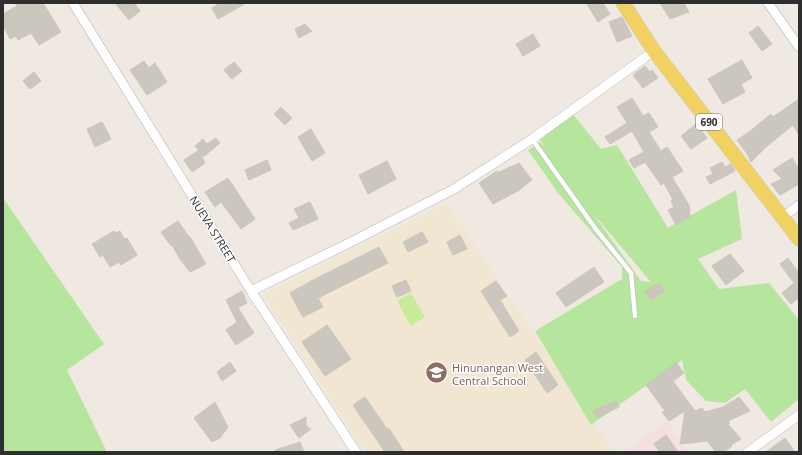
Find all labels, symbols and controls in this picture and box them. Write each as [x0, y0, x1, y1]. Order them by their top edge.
road number: 690 [696, 114, 722, 130]
street label: NUEVA STREET [187, 193, 239, 265]
school or university icon: Hinunangan West Central School [424, 360, 450, 386]
place label: Hinunangan West Central School [452, 360, 543, 388]

